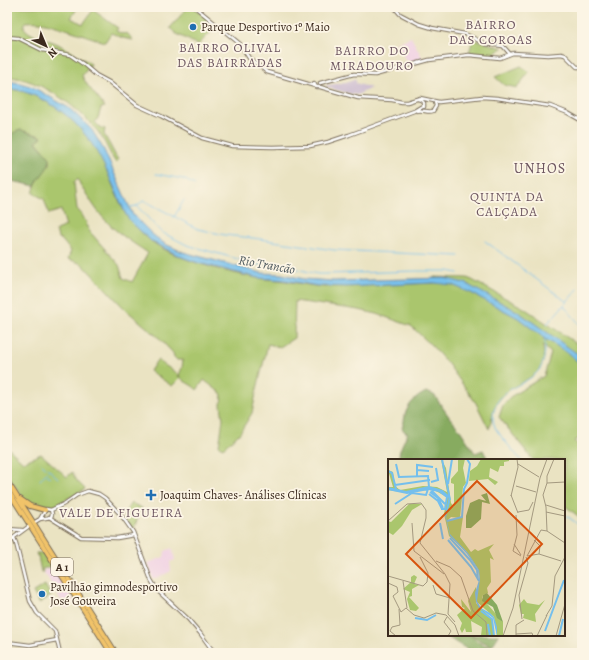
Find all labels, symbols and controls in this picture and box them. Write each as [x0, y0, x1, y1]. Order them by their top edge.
district label: BAIRRO DAS COROAS [449, 16, 533, 48]
place label: Parque Desportivo 1º Maio [201, 19, 330, 35]
marker: Parque Desportivo 1º Maio [188, 22, 198, 32]
north arrow [26, 26, 66, 66]
district label: BAIRRO OLIVAL DAS BAIRRADAS [177, 39, 283, 71]
district label: BAIRRO DO MIRADOURO [330, 42, 414, 74]
text: N [45, 45, 61, 61]
district label: UNHOS [514, 159, 566, 178]
district label: QUINTA DA CALÇADA [470, 188, 544, 220]
water label: Rio Trancão [237, 251, 297, 278]
inset map [388, 459, 565, 636]
place label: Joaquim Chaves- Análises Clínicas [160, 487, 327, 503]
marker: Joaquim Chaves- Análises Clínicas [145, 489, 157, 501]
district label: VALE DE FIGUEIRA [58, 504, 183, 521]
road number: A 1 [51, 558, 73, 576]
place label: Pavilhão gimnodesportivo José Gouveira [50, 579, 178, 609]
marker: Pavilhão gimnodesportivo José Gouveira [37, 589, 47, 599]

